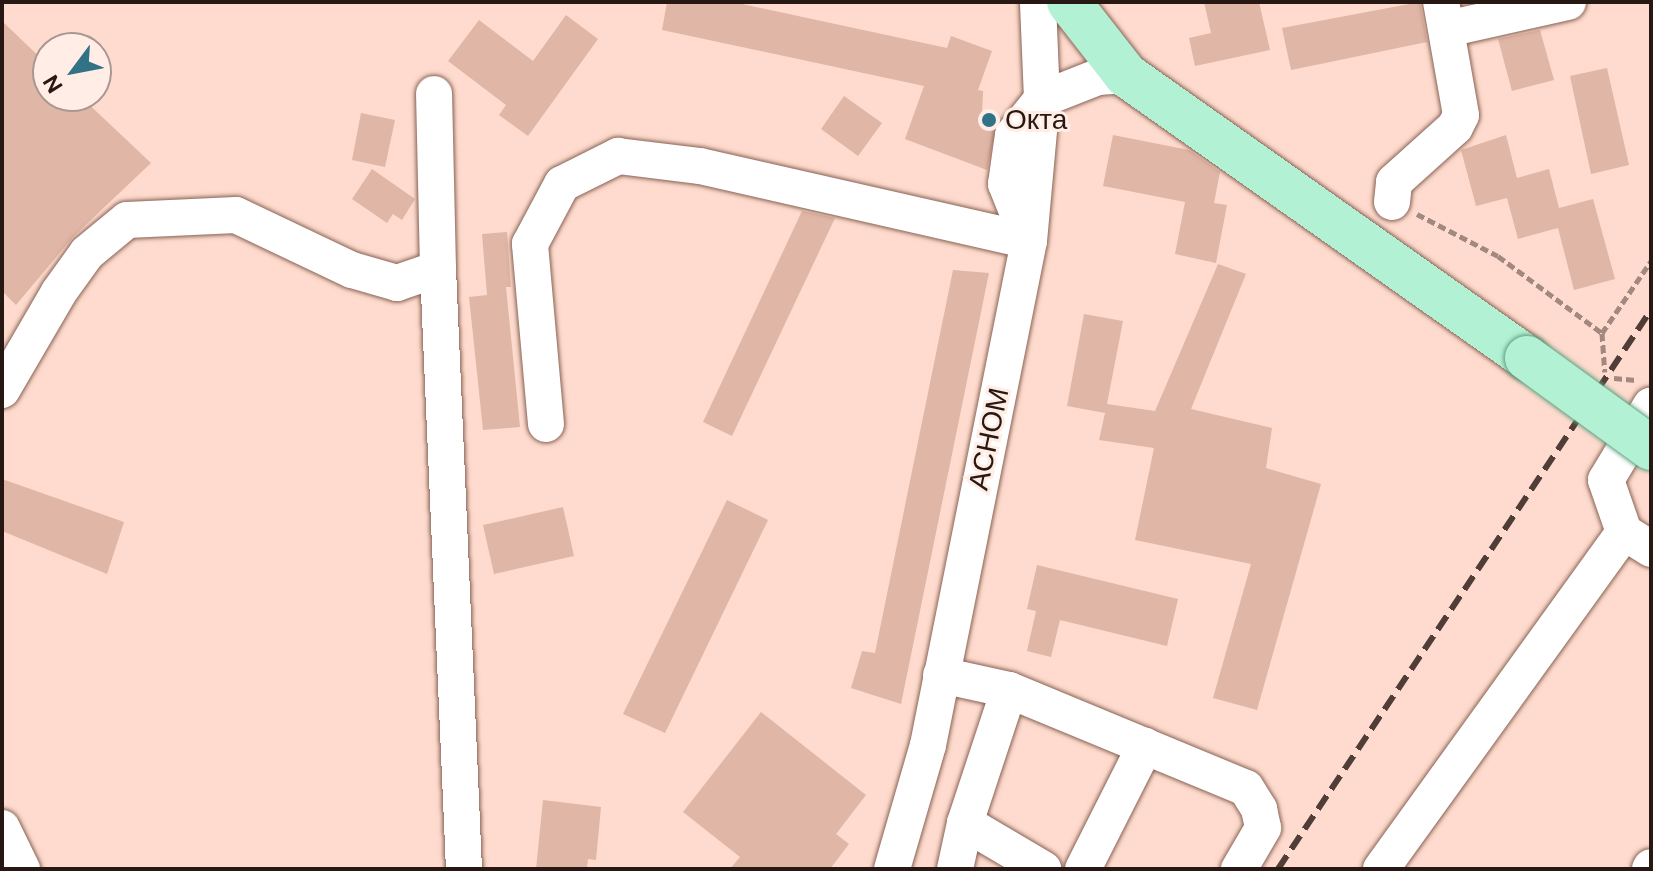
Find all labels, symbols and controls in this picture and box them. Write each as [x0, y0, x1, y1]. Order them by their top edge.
north arrow [32, 32, 112, 112]
text: N [36, 69, 69, 98]
place label: Окта [1005, 103, 1067, 137]
marker: Окта [980, 111, 998, 129]
street label: АСНОМ [962, 385, 1016, 493]

